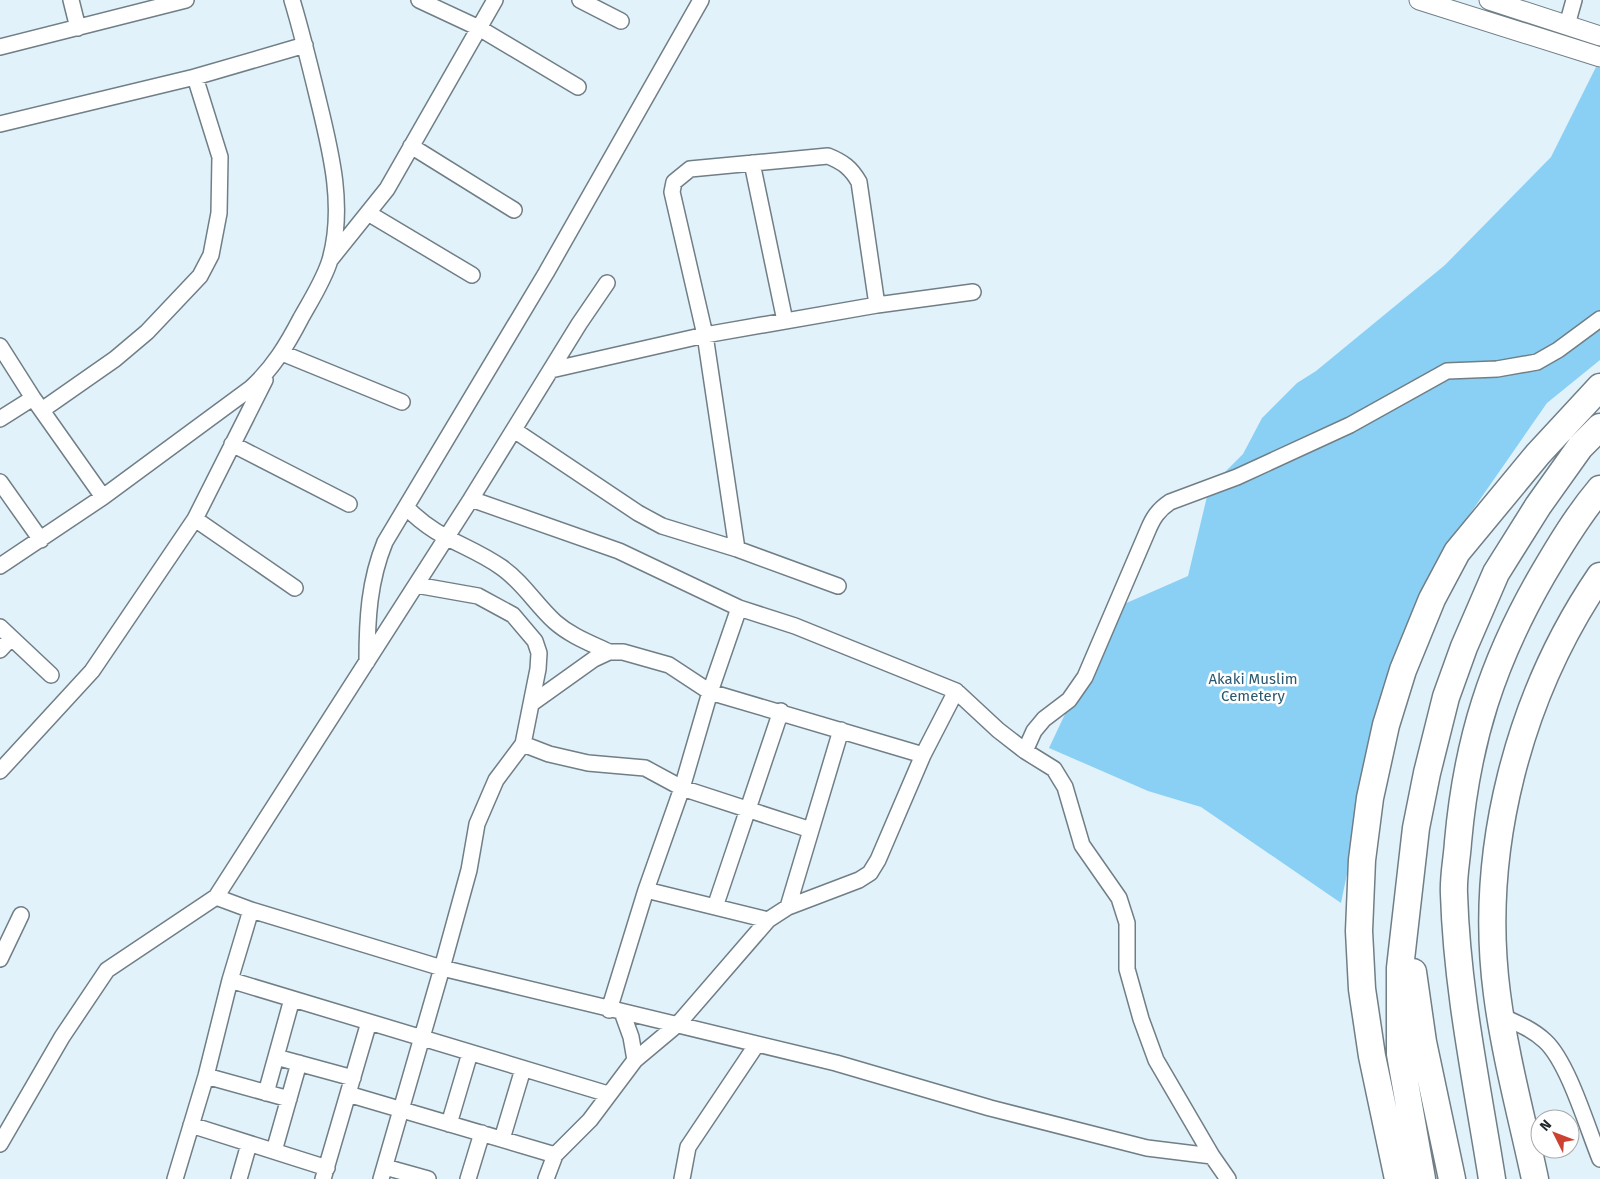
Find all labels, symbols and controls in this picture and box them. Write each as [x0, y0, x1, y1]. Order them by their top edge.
park label: Akaki Muslim Cemetery [1209, 670, 1297, 705]
north arrow [1530, 1109, 1580, 1159]
text: N [1536, 1116, 1555, 1135]

